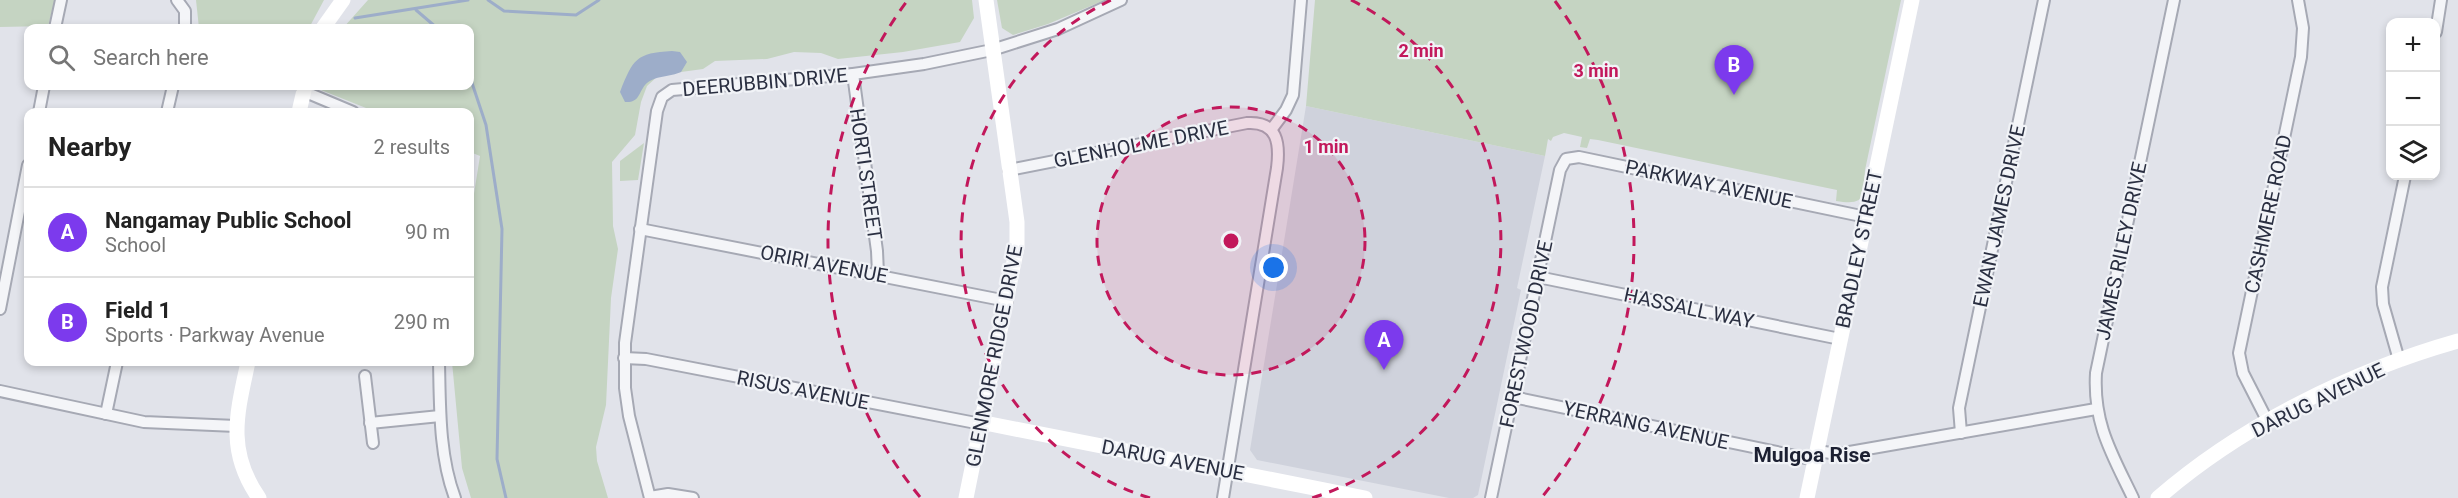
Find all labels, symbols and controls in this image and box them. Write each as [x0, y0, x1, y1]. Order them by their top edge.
map controls [2386, 18, 2440, 180]
button: + [2386, 18, 2440, 72]
search box [24, 24, 474, 90]
text: 2 min [1398, 40, 1444, 61]
icon: search [45, 41, 78, 74]
text: Search here [93, 45, 209, 70]
pin: B [1714, 46, 1754, 95]
text: 3 min [1573, 60, 1619, 81]
street label: DEERUBBIN DRIVE [681, 63, 849, 101]
button: − [2386, 72, 2440, 126]
street label: HORTI STREET [845, 107, 887, 242]
street label: GLENHOLME DRIVE [1052, 115, 1230, 173]
street label: EWAN JAMES DRIVE [1968, 123, 2030, 309]
button: layers [2386, 126, 2440, 180]
text: Nearby [48, 132, 131, 162]
street label: CASHMERE ROAD [2239, 132, 2297, 296]
text: 2 results [374, 135, 450, 159]
text: 1 min [1303, 136, 1349, 157]
street label: PARKWAY AVENUE [1623, 155, 1795, 213]
street label: JAMES RILEY DRIVE [2090, 160, 2152, 342]
street label: BRADLEY STREET [1831, 168, 1887, 330]
text: Nangamay Public School [105, 208, 352, 233]
text: A [61, 220, 74, 244]
text: 90 m [405, 220, 450, 244]
centre of rings [1221, 231, 1241, 251]
text: School [105, 233, 166, 257]
street label: FORESTWOOD DRIVE [1494, 238, 1558, 430]
street label: ORIRI AVENUE [758, 240, 890, 288]
street label: GLENMORE RIDGE DRIVE [961, 243, 1027, 469]
your location [1259, 253, 1288, 282]
street label: HASSALL WAY [1622, 283, 1756, 333]
text: Field 1 [105, 298, 171, 323]
text: B [61, 310, 74, 334]
text: 290 m [394, 310, 450, 334]
pin: A [1364, 320, 1404, 370]
text: Sports · Parkway Avenue [105, 323, 325, 347]
street label: DARUG AVENUE [2248, 357, 2388, 443]
street label: RISUS AVENUE [735, 365, 871, 415]
street label: YERRANG AVENUE [1561, 396, 1731, 454]
street label: DARUG AVENUE [1100, 434, 1246, 486]
district label: Mulgoa Rise [1753, 443, 1871, 467]

